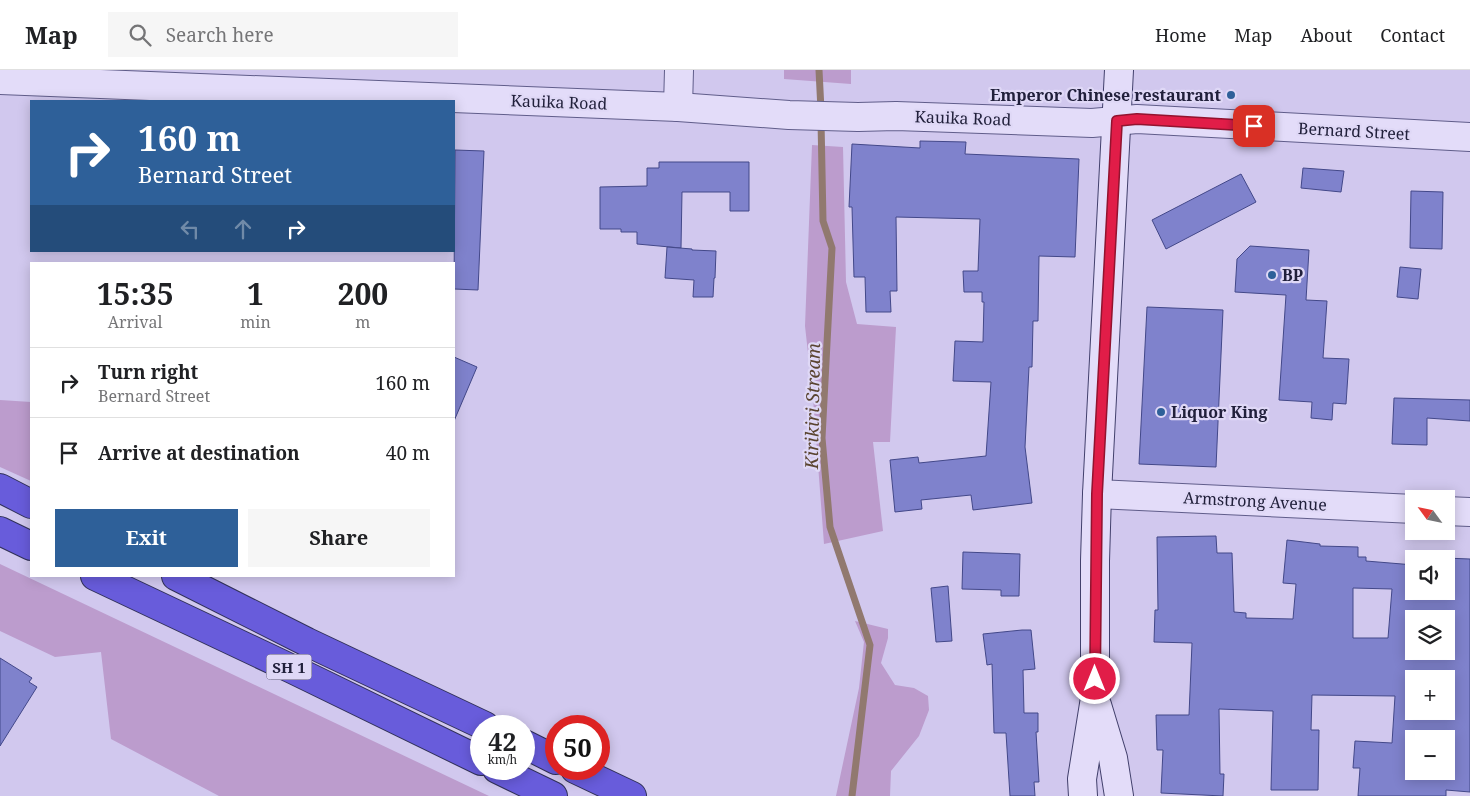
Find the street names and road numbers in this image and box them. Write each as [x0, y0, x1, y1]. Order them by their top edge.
street label: Kauika Road [510, 89, 608, 115]
street label: Kauika Road [914, 105, 1012, 131]
street label: Bernard Street [1297, 117, 1411, 145]
street label: Armstrong Avenue [1183, 486, 1327, 516]
road number: SH 1 [266, 654, 312, 680]

